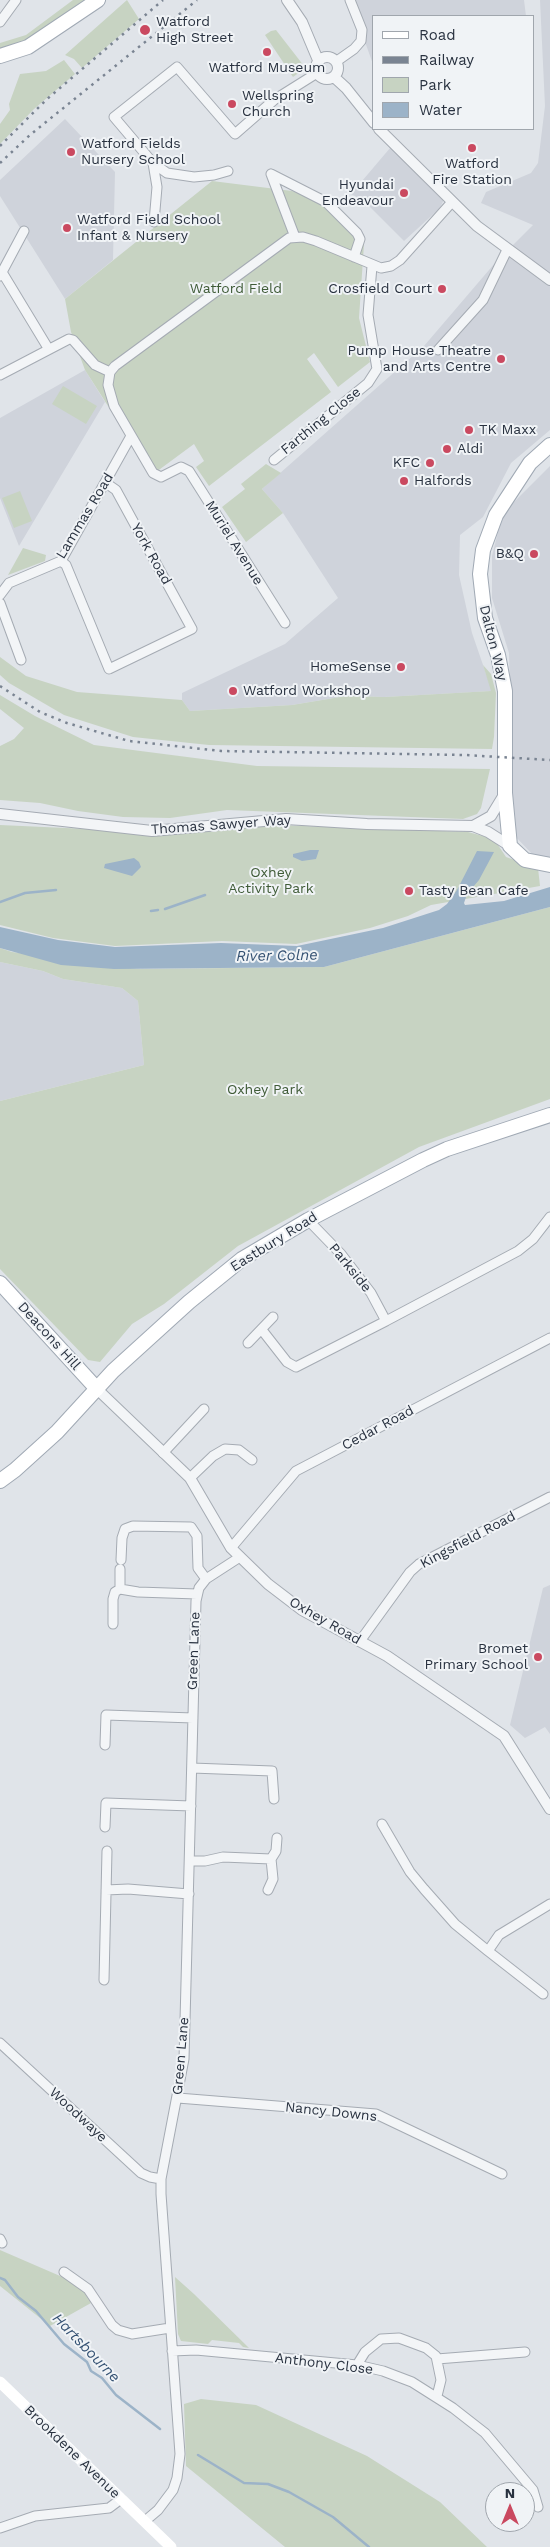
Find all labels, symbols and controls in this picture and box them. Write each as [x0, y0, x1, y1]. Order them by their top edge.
place label: Watford High Street [156, 14, 233, 46]
legend [372, 15, 535, 130]
marker: Watford High Street [138, 23, 152, 37]
text: Road [419, 26, 456, 44]
marker: Watford Museum [261, 46, 273, 58]
text: Railway [419, 51, 474, 69]
place label: Watford Museum [209, 60, 325, 76]
text: Park [419, 76, 451, 94]
place label: Wellspring Church [242, 88, 313, 120]
marker: Wellspring Church [226, 98, 238, 110]
text: Water [419, 101, 462, 119]
place label: Watford Fields Nursery School [81, 136, 185, 168]
marker: Watford Fire Station [466, 142, 478, 154]
marker: Watford Fields Nursery School [65, 146, 77, 158]
place label: Watford Fire Station [432, 156, 512, 188]
place label: Hyundai Endeavour [322, 177, 394, 210]
marker: Hyundai Endeavour [398, 187, 410, 199]
place label: Watford Field School Infant & Nursery [77, 212, 221, 244]
marker: Watford Field School Infant & Nursery [61, 222, 73, 234]
park label: Watford Field [190, 281, 282, 297]
place label: Crosfield Court [328, 281, 432, 297]
marker: Crosfield Court [436, 283, 448, 295]
place label: Pump House Theatre and Arts Centre [348, 343, 491, 376]
marker: Pump House Theatre and Arts Centre [495, 353, 507, 365]
street label: Farthing Close [278, 384, 364, 458]
place label: TK Maxx [479, 422, 536, 438]
marker: TK Maxx [463, 424, 475, 436]
place label: Aldi [457, 441, 483, 457]
marker: Aldi [441, 443, 453, 455]
place label: KFC [393, 455, 420, 471]
marker: KFC [424, 457, 436, 469]
street label: Lammas Road [53, 470, 117, 562]
place label: Halfords [414, 473, 472, 489]
marker: Halfords [398, 475, 410, 487]
street label: Muriel Avenue [201, 498, 267, 588]
street label: York Road [127, 520, 175, 588]
place label: B&Q [496, 546, 524, 562]
marker: B&Q [528, 548, 540, 560]
street label: Dalton Way [475, 603, 511, 683]
place label: HomeSense [310, 659, 391, 675]
marker: HomeSense [395, 661, 407, 673]
place label: Watford Workshop [243, 683, 370, 699]
marker: Watford Workshop [227, 685, 239, 697]
street label: Thomas Sawyer Way [150, 812, 292, 838]
park label: Oxhey Activity Park [228, 865, 314, 898]
place label: Tasty Bean Cafe [419, 883, 529, 899]
marker: Tasty Bean Cafe [403, 885, 415, 897]
water label: River Colne [236, 946, 318, 966]
park label: Oxhey Park [227, 1082, 303, 1098]
street label: Eastbury Road [227, 1209, 321, 1275]
street label: Parkside [325, 1240, 375, 1296]
street label: Deacons Hill [14, 1299, 84, 1373]
street label: Cedar Road [339, 1402, 417, 1454]
street label: Kingsfield Road [417, 1508, 519, 1572]
street label: Oxhey Road [286, 1594, 364, 1648]
street label: Green Lane [184, 1612, 204, 1690]
place label: Bromet Primary School [424, 1641, 528, 1674]
marker: Bromet Primary School [532, 1651, 544, 1663]
street label: Green Lane [169, 2016, 193, 2096]
street label: Woodwaye [46, 2084, 110, 2146]
street label: Nancy Downs [284, 2099, 378, 2125]
water label: Hartsbourne [48, 2310, 124, 2386]
street label: Anthony Close [274, 2350, 374, 2378]
street label: Brookdene Avenue [20, 2402, 124, 2502]
north arrow [485, 2482, 535, 2532]
text: N [505, 2485, 515, 2501]

